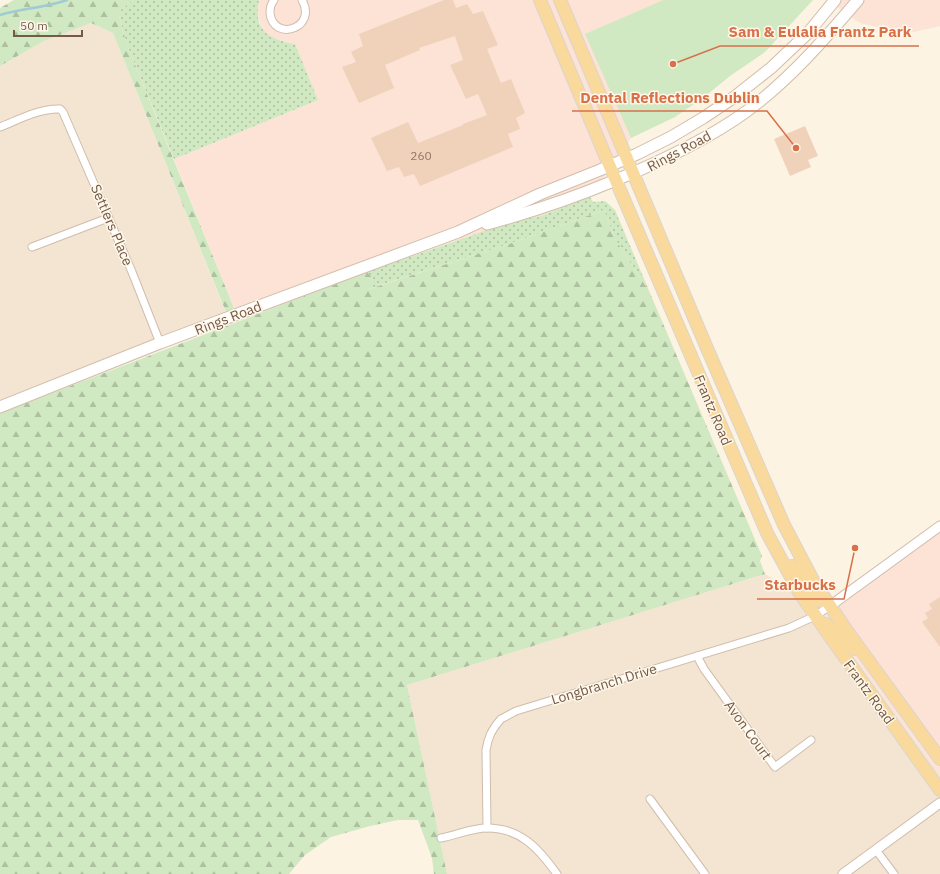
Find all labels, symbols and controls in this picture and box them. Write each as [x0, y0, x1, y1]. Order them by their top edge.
scale bar [14, 12, 82, 38]
text: 50 m [20, 18, 48, 33]
callout: Sam & Eulalia Frantz Park [720, 19, 919, 46]
text: Sam & Eulalia Frantz Park [729, 22, 912, 41]
callout: Dental Reflections Dublin [572, 84, 767, 111]
text: Dental Reflections Dublin [580, 88, 760, 107]
street label: Rings Road [644, 127, 714, 175]
house number: 260 [410, 148, 432, 163]
street label: Settlers Place [87, 182, 137, 269]
street label: Rings Road [192, 297, 264, 339]
street label: Frantz Road [690, 372, 736, 448]
callout: Starbucks [757, 572, 844, 599]
text: Starbucks [764, 575, 836, 594]
street label: Frantz Road [840, 656, 898, 728]
street label: Longbranch Drive [549, 659, 659, 709]
street label: Avon Court [720, 697, 776, 763]

